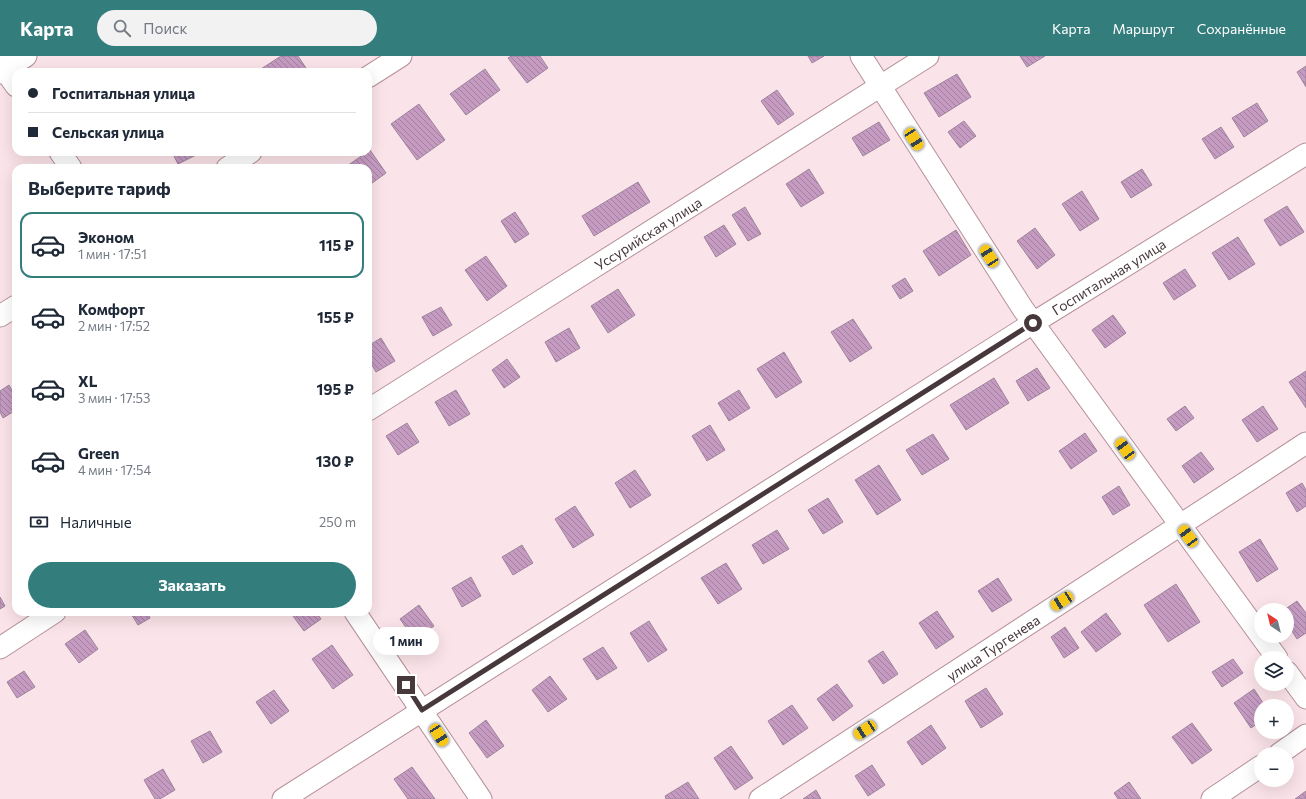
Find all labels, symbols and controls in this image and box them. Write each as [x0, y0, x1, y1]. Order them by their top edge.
search box [97, 10, 377, 46]
text: Карта [20, 17, 73, 40]
icon: search [111, 17, 133, 39]
text: Поиск [143, 19, 188, 37]
text: Карта [1052, 20, 1090, 37]
text: Маршрут [1112, 20, 1175, 37]
text: Сохранённые [1197, 20, 1286, 37]
text: Госпитальная улица [52, 84, 195, 102]
text: Сельская улица [52, 123, 164, 141]
car [902, 126, 926, 152]
text: Выберите тариф [28, 177, 171, 199]
street label: Уссурийская улица [591, 193, 705, 273]
icon: car [30, 227, 66, 263]
text: Эконом [78, 228, 134, 246]
street label: Госпитальная улица [1048, 235, 1169, 318]
text: 115 ₽ [319, 236, 354, 254]
car [977, 243, 1001, 269]
text: 1 мин · 17:51 [78, 246, 147, 262]
icon: car [30, 299, 66, 335]
text: Комфорт [78, 300, 145, 318]
text: 155 ₽ [317, 308, 354, 326]
route start [1024, 314, 1042, 332]
text: 2 мин · 17:52 [78, 318, 150, 334]
icon: car [30, 371, 66, 407]
text: XL [78, 372, 97, 390]
text: 195 ₽ [316, 380, 354, 398]
text: 3 мин · 17:53 [78, 390, 150, 406]
car [1113, 436, 1137, 462]
icon: car [30, 443, 66, 479]
text: Green [78, 444, 119, 462]
text: 130 ₽ [316, 452, 354, 470]
text: 4 мин · 17:54 [78, 462, 151, 478]
icon: cash [28, 511, 50, 533]
text: Наличные [60, 513, 132, 531]
text: 250 m [319, 514, 356, 530]
car [1176, 523, 1200, 549]
button: Заказать [28, 562, 356, 608]
car [1049, 589, 1075, 613]
north arrow [1254, 603, 1294, 643]
map controls [1254, 603, 1294, 787]
street label: улица Тургенева [943, 611, 1043, 684]
callout: 1 мин [373, 627, 439, 655]
text: 1 мин [389, 633, 423, 649]
button: layers [1254, 651, 1294, 691]
route end [397, 676, 415, 694]
button: + [1254, 699, 1294, 739]
car [852, 718, 878, 742]
car [427, 722, 451, 748]
button: − [1254, 747, 1294, 787]

